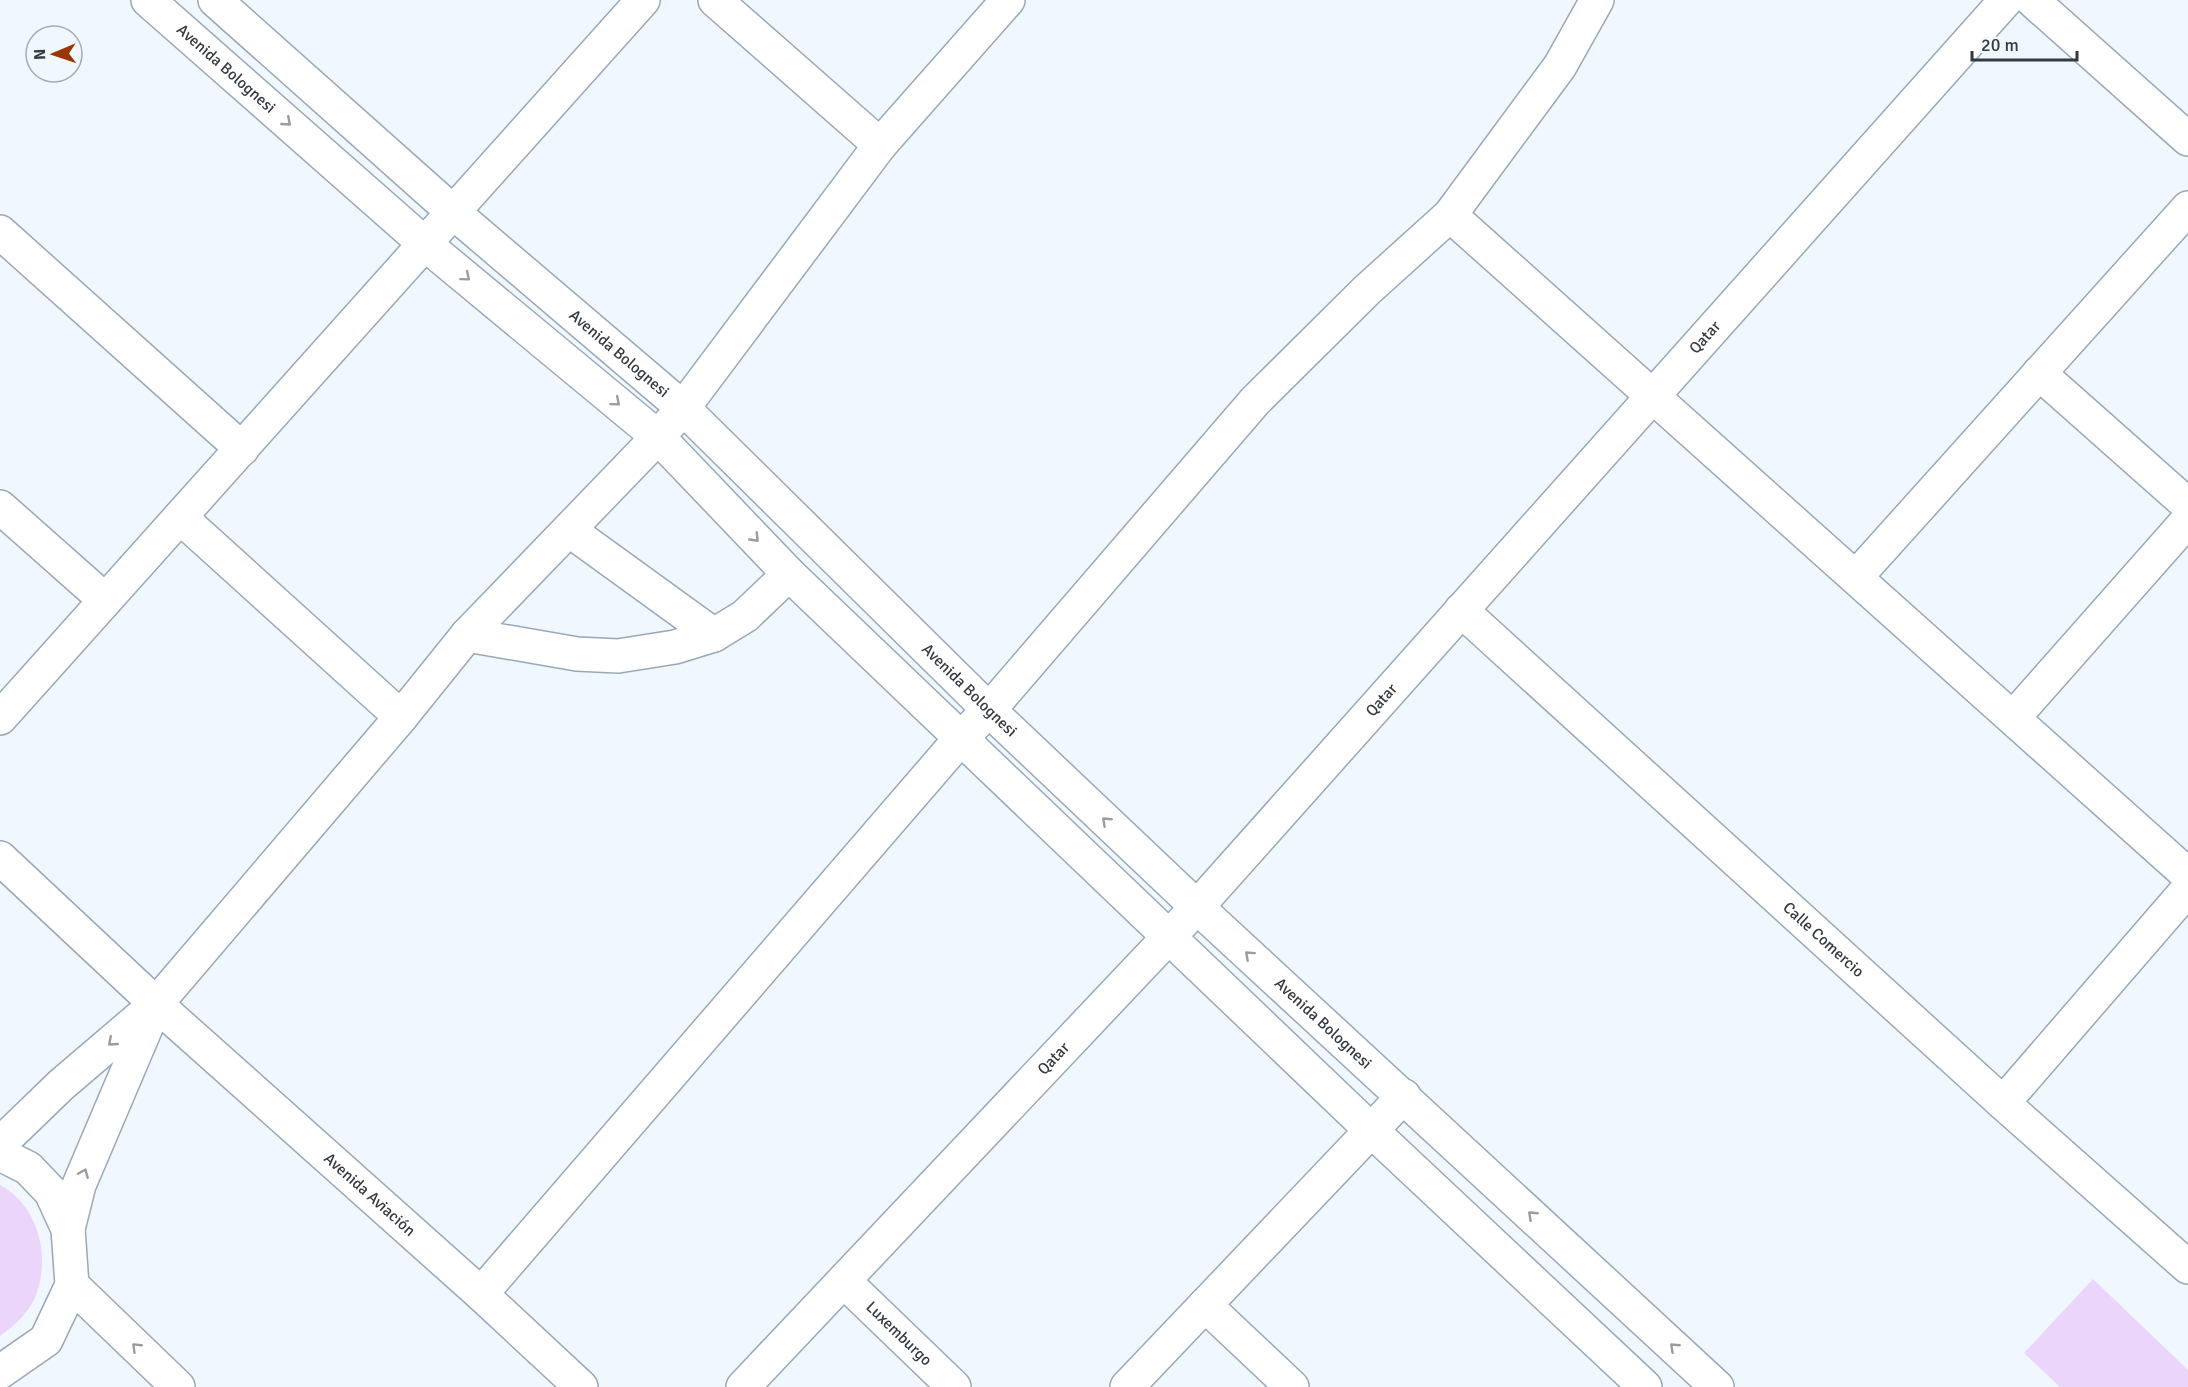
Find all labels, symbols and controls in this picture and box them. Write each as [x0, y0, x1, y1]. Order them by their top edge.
street label: Avenida Bolognesi [172, 20, 280, 118]
north arrow [24, 24, 84, 84]
scale bar [1972, 24, 2077, 62]
text: 20 m [1981, 34, 2019, 56]
text: N [30, 49, 50, 60]
one-way arrow [280, 115, 291, 126]
one-way arrow [459, 270, 470, 281]
street label: Avenida Bolognesi [565, 305, 673, 402]
street label: Qatar [1685, 317, 1725, 358]
one-way arrow [609, 395, 620, 406]
one-way arrow [747, 531, 758, 542]
street label: Avenida Bolognesi [918, 639, 1021, 741]
street label: Qatar [1362, 679, 1402, 721]
one-way arrow [1103, 818, 1114, 829]
street label: Calle Comercio [1779, 898, 1868, 982]
one-way arrow [1245, 951, 1256, 962]
street label: Avenida Bolognesi [1270, 974, 1376, 1073]
one-way arrow [108, 1035, 119, 1046]
street label: Qatar [1033, 1038, 1074, 1079]
street label: Avenida Aviación [320, 1149, 420, 1241]
one-way arrow [77, 1168, 89, 1179]
one-way arrow [1528, 1211, 1539, 1222]
street label: Luxemburgo [861, 1297, 936, 1370]
one-way arrow [132, 1343, 143, 1354]
one-way arrow [1671, 1343, 1681, 1354]

